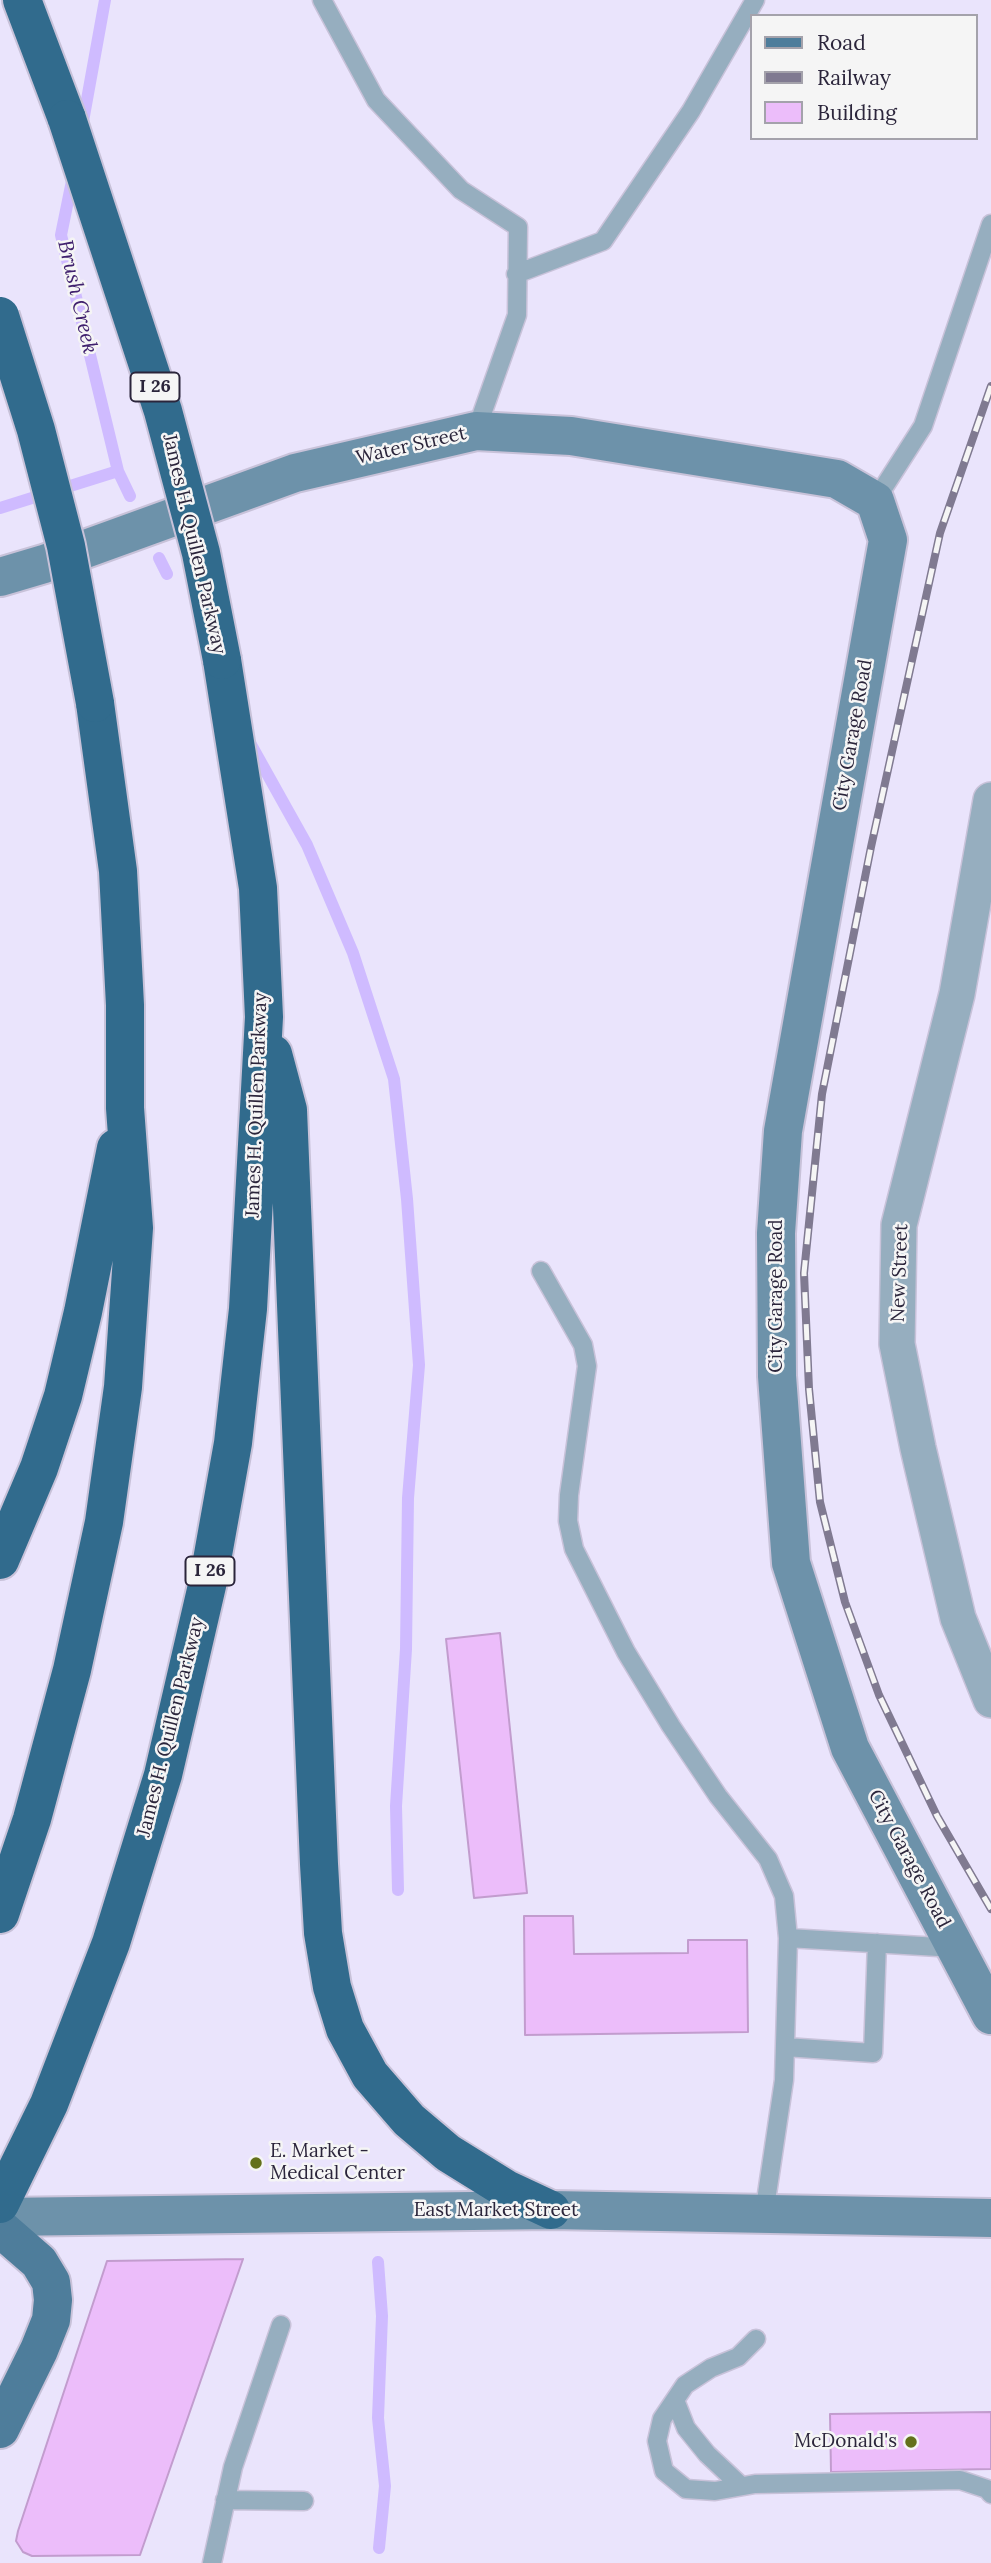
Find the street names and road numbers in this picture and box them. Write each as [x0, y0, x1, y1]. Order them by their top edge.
road number: I 26 [130, 372, 180, 402]
street label: Water Street [354, 422, 468, 470]
street label: James H. Quillen Parkway [158, 432, 230, 656]
street label: City Garage Road [828, 658, 878, 812]
street label: James H. Quillen Parkway [242, 992, 272, 1218]
street label: City Garage Road [766, 1219, 788, 1373]
street label: New Street [887, 1223, 913, 1323]
road number: I 26 [186, 1556, 234, 1586]
street label: James H. Quillen Parkway [133, 1615, 209, 1839]
street label: City Garage Road [863, 1786, 955, 1932]
street label: East Market Street [414, 2200, 578, 2222]

